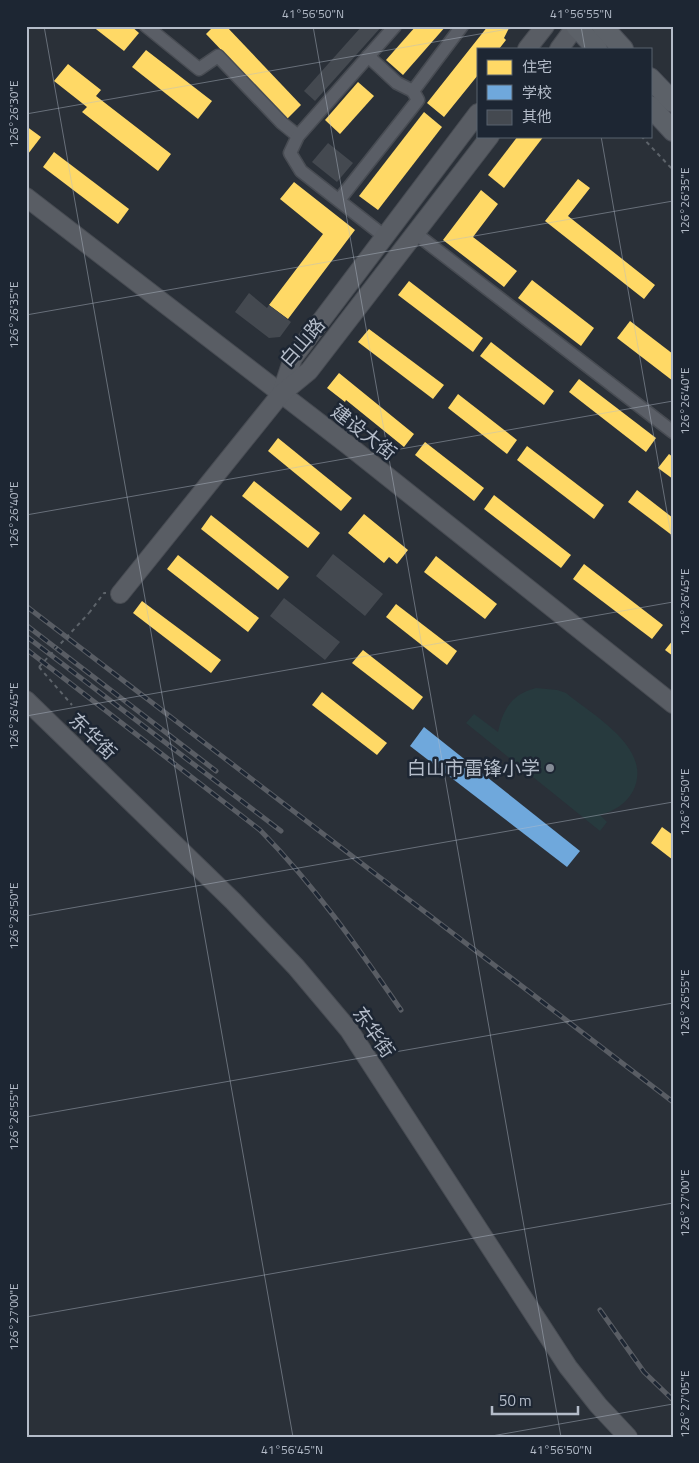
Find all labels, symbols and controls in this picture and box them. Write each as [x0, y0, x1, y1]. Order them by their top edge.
text: 41°56'50"N [282, 4, 344, 23]
text: 41°56'55"N [550, 4, 612, 23]
legend [477, 48, 652, 138]
text: 住宅 [522, 55, 552, 78]
text: 126°26'30"E [4, 80, 23, 148]
text: 学校 [522, 81, 552, 104]
text: 其他 [522, 105, 552, 128]
text: 126°26'35"E [675, 167, 694, 235]
text: 126°26'35"E [4, 281, 23, 349]
street label: 白山路 [272, 311, 331, 373]
text: 126°26'40"E [675, 367, 694, 435]
street label: 建设大街 [325, 397, 403, 466]
text: 126°26'40"E [4, 481, 23, 549]
text: 126°26'45"E [675, 568, 694, 636]
text: 126°26'45"E [4, 682, 23, 750]
street label: 东华街 [63, 705, 124, 766]
place label: 白山市雷锋小学 [407, 753, 540, 782]
marker: 白山市雷锋小学 [544, 762, 556, 774]
text: 126°26'50"E [675, 768, 694, 836]
text: 126°26'50"E [4, 882, 23, 950]
text: 126°26'55"E [675, 969, 694, 1037]
street label: 东华街 [346, 1000, 403, 1063]
text: 126°26'55"E [4, 1083, 23, 1151]
text: 126°27'00"E [675, 1169, 694, 1237]
text: 126°27'00"E [4, 1283, 23, 1351]
text: 126°27'05"E [675, 1370, 694, 1438]
scale bar [492, 1383, 578, 1415]
text: 50 m [499, 1389, 532, 1412]
text: 41°56'45"N [261, 1440, 323, 1459]
text: 41°56'50"N [530, 1440, 592, 1459]

